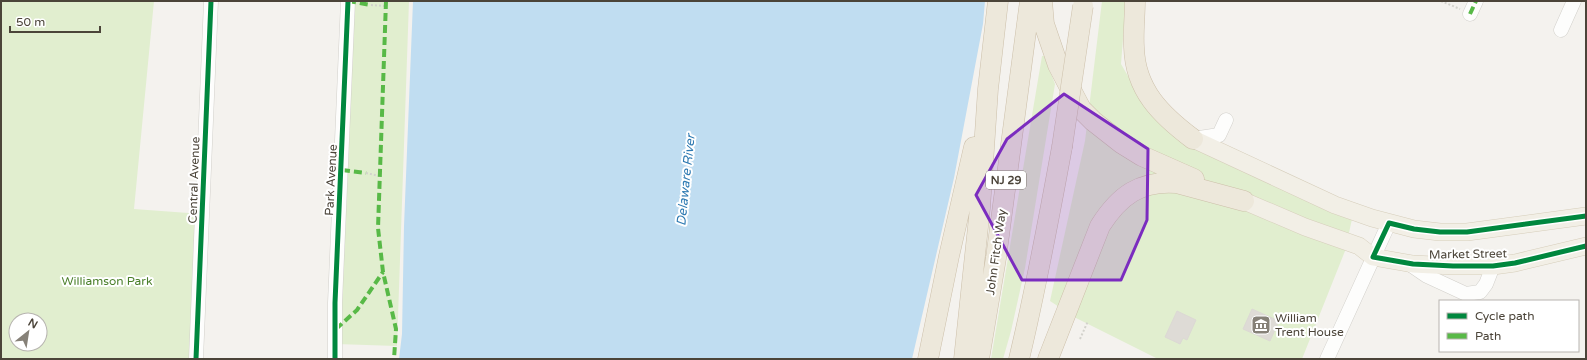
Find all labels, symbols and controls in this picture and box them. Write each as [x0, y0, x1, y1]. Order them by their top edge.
scale bar [10, 8, 100, 34]
text: 50 m [16, 15, 45, 29]
water label: Delaware River [673, 131, 699, 227]
street label: Central Avenue [185, 136, 203, 224]
street label: Park Avenue [322, 144, 340, 216]
road number: NJ 29 [986, 171, 1026, 189]
street label: John Fitch Way [983, 207, 1009, 296]
street label: Market Street [1429, 246, 1508, 262]
park label: Williamson Park [62, 274, 153, 288]
legend [1439, 300, 1579, 352]
text: Cycle path [1475, 309, 1534, 323]
place label: William Trent House [1275, 311, 1344, 339]
north arrow [8, 312, 48, 352]
museum icon: William Trent House [1250, 314, 1272, 336]
text: N [26, 316, 40, 332]
text: Path [1475, 329, 1501, 343]

